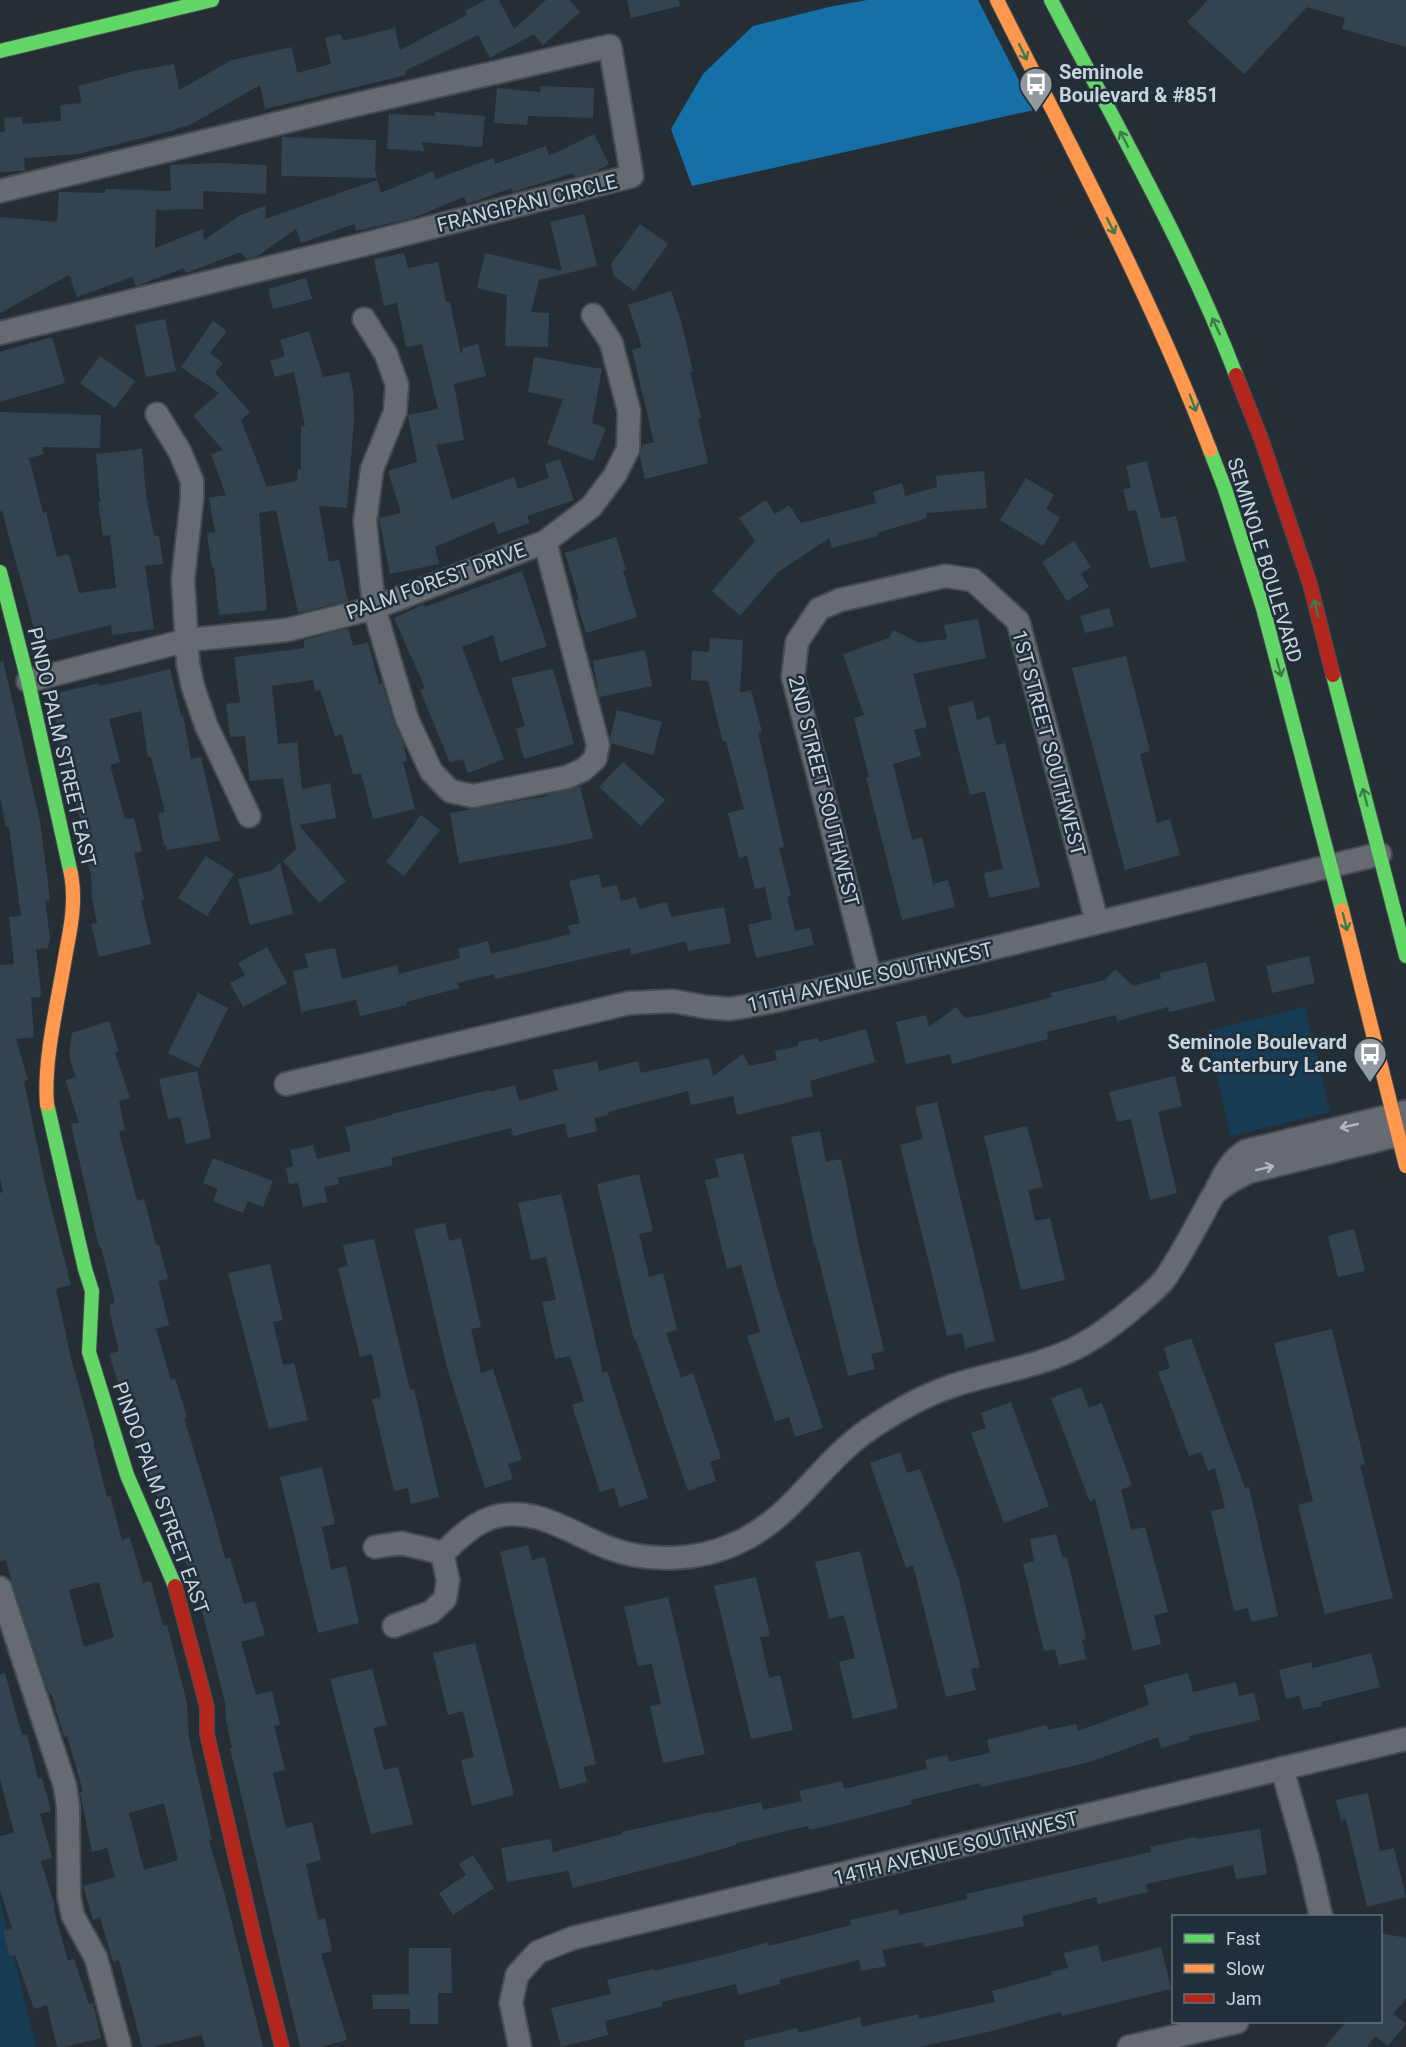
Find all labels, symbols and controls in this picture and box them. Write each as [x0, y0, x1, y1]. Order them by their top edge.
one-way arrow [1017, 43, 1029, 61]
place label: Seminole Boulevard & #851 [1059, 60, 1219, 107]
bus stop icon: Seminole Boulevard & #851 [1018, 66, 1054, 113]
one-way arrow [1118, 130, 1129, 148]
street label: FRANGIPANI CIRCLE [434, 169, 620, 237]
one-way arrow [1106, 217, 1117, 235]
one-way arrow [1210, 317, 1222, 335]
one-way arrow [1188, 393, 1199, 412]
street label: SEMINOLE BOULEVARD [1222, 455, 1308, 665]
street label: PALM FOREST DRIVE [343, 537, 529, 625]
one-way arrow [1310, 599, 1321, 618]
street label: PINDO PALM STREET EAST [23, 625, 101, 869]
street label: 1ST STREET SOUTHWEST [1007, 627, 1091, 859]
one-way arrow [1274, 659, 1285, 678]
street label: 2ND STREET SOUTHWEST [784, 673, 864, 909]
one-way arrow [1359, 788, 1371, 807]
one-way arrow [1340, 912, 1351, 931]
street label: 11TH AVENUE SOUTHWEST [745, 937, 995, 1017]
place label: Seminole Boulevard & Canterbury Lane [1167, 1030, 1347, 1077]
bus stop icon: Seminole Boulevard & Canterbury Lane [1352, 1036, 1388, 1083]
one-way arrow [1340, 1120, 1359, 1132]
one-way arrow [1255, 1162, 1274, 1174]
street label: PINDO PALM STREET EAST [108, 1379, 214, 1617]
street label: 14TH AVENUE SOUTHWEST [831, 1806, 1081, 1890]
legend [1172, 1915, 1382, 2023]
text: Fast [1226, 1928, 1261, 1949]
text: Slow [1226, 1958, 1265, 1979]
text: Jam [1226, 1988, 1262, 2009]

